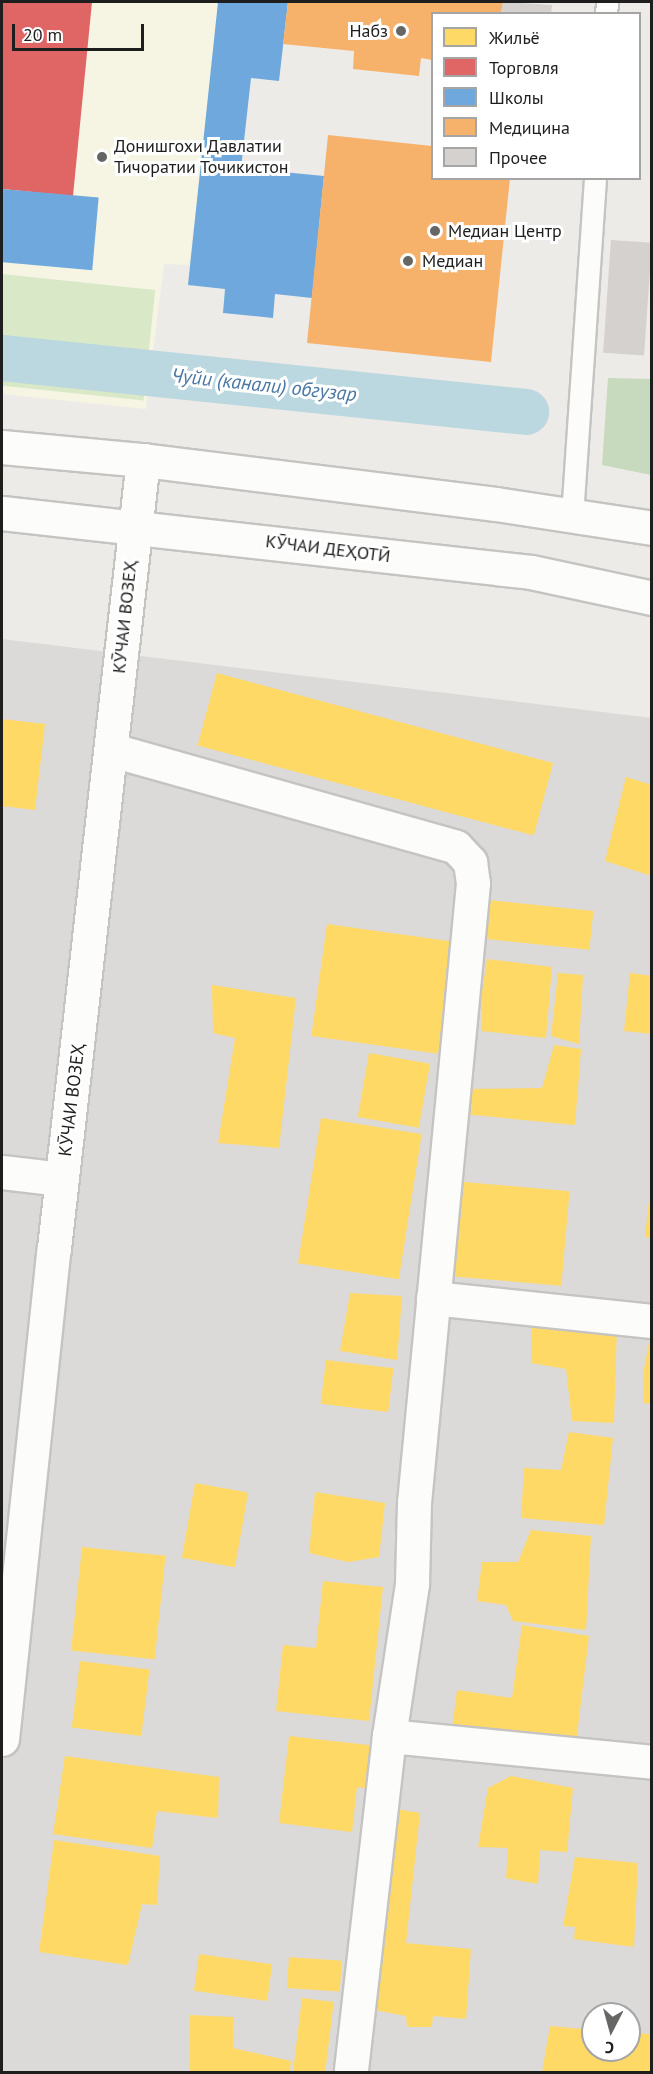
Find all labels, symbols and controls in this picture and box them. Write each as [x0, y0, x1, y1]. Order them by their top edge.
scale bar [15, 12, 147, 50]
legend [431, 12, 641, 180]
place label: Набз [349, 20, 388, 42]
marker: Набз [392, 22, 410, 40]
text: 20 m [23, 23, 62, 46]
text: Жильё [489, 26, 540, 49]
text: Торговля [489, 56, 559, 79]
text: Школы [489, 86, 544, 109]
text: Медицина [489, 116, 570, 139]
place label: Донишгохи Давлатии Тичоратии Точикистон [114, 136, 289, 178]
text: Прочее [489, 146, 547, 169]
marker: Донишгохи Давлатии Тичоратии Точикистон [95, 150, 109, 164]
place label: Медиан Центр [448, 220, 562, 242]
marker: Медиан Центр [426, 222, 444, 240]
place label: Медиан [422, 250, 483, 272]
marker: Медиан [399, 252, 417, 270]
water label: Чуйи (канали) обгузар [170, 363, 358, 407]
street label: КӮЧАИ ДЕҲОТӢ [264, 531, 392, 567]
street label: КӮЧАИ ВОЗЕҲ [108, 560, 142, 674]
street label: КӮЧАИ ВОЗЕҲ [54, 1042, 90, 1158]
north arrow [581, 2002, 641, 2062]
text: С [604, 2038, 615, 2058]

